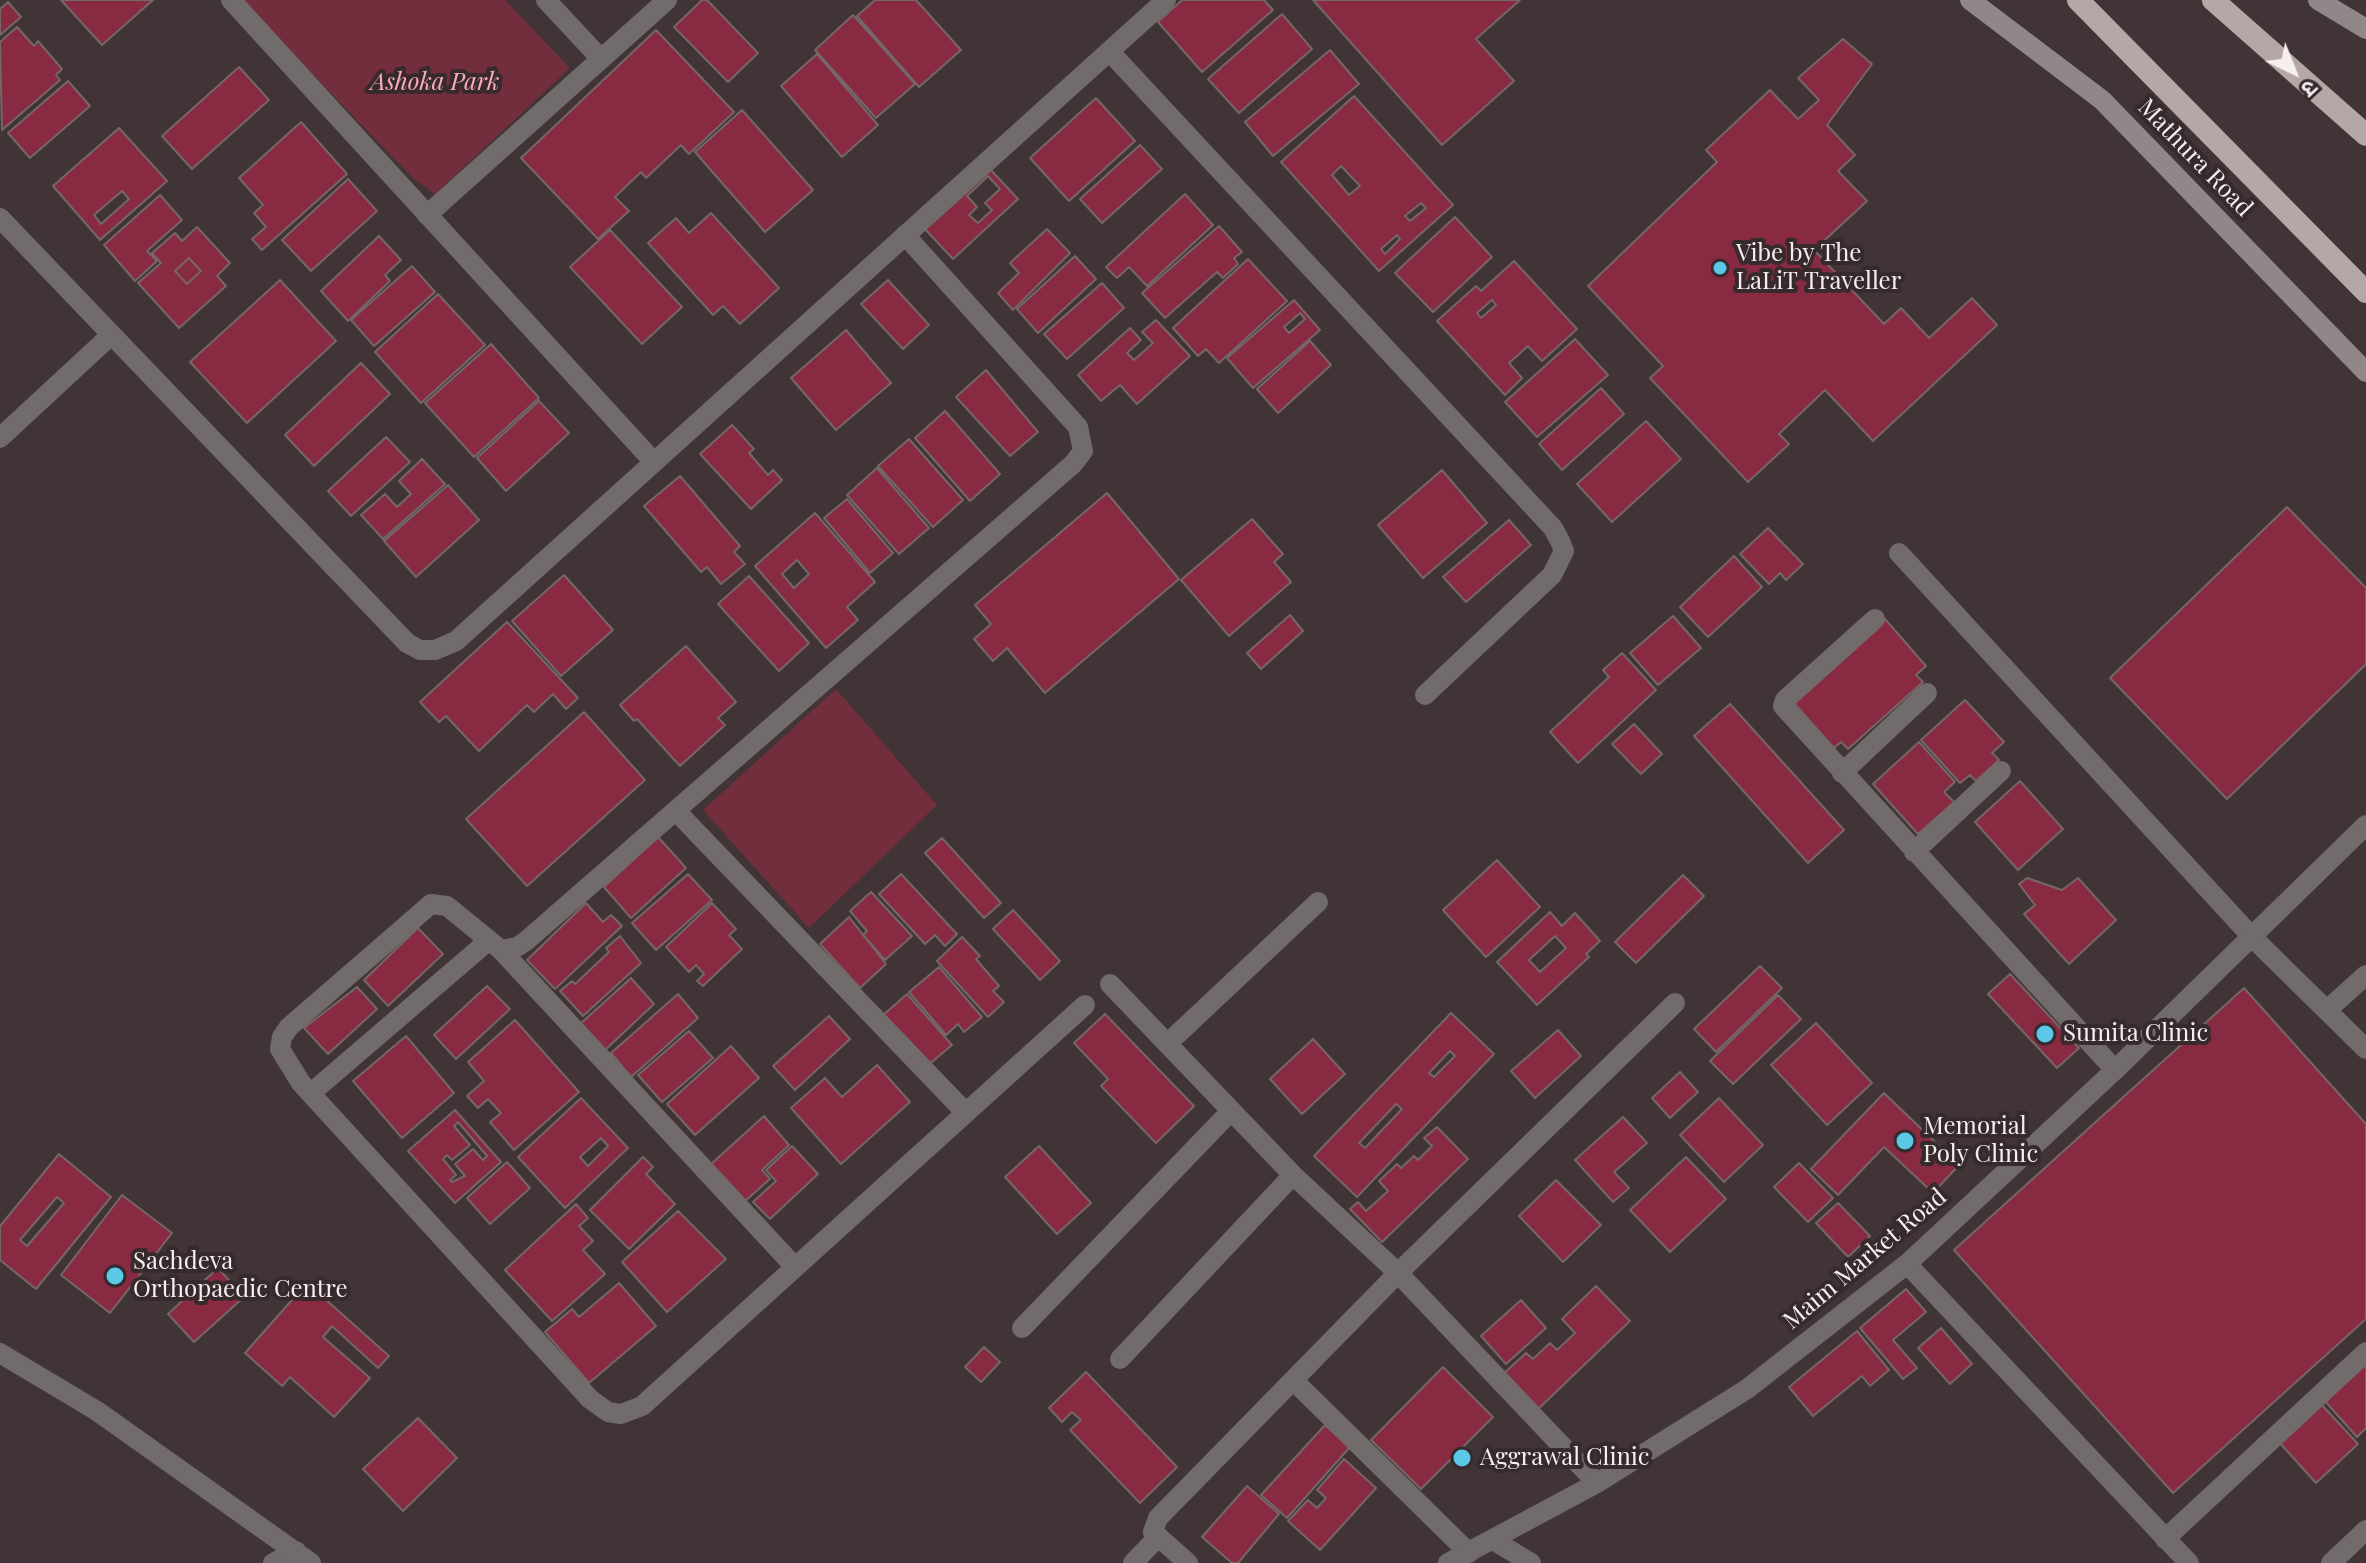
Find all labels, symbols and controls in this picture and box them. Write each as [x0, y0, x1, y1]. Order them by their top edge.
north arrow [2254, 32, 2334, 112]
park label: Ashoka Park [371, 69, 499, 97]
text: उ [2295, 74, 2325, 105]
street label: Mathura Road [2132, 93, 2258, 223]
place label: Vibe by The LaLiT Traveller [1736, 240, 1901, 296]
marker: Vibe by The LaLiT Traveller [1711, 259, 1729, 277]
place label: Sumita Clinic [2063, 1020, 2208, 1048]
marker: Sumita Clinic [2034, 1023, 2056, 1045]
place label: Memorial Poly Clinic [1923, 1113, 2038, 1169]
marker: Memorial Poly Clinic [1894, 1130, 1916, 1152]
street label: Maim Market Road [1778, 1182, 1952, 1336]
place label: Sachdeva Orthopaedic Centre [133, 1248, 348, 1304]
marker: Sachdeva Orthopaedic Centre [104, 1265, 126, 1287]
place label: Aggrawal Clinic [1480, 1444, 1650, 1472]
marker: Aggrawal Clinic [1451, 1447, 1473, 1469]

